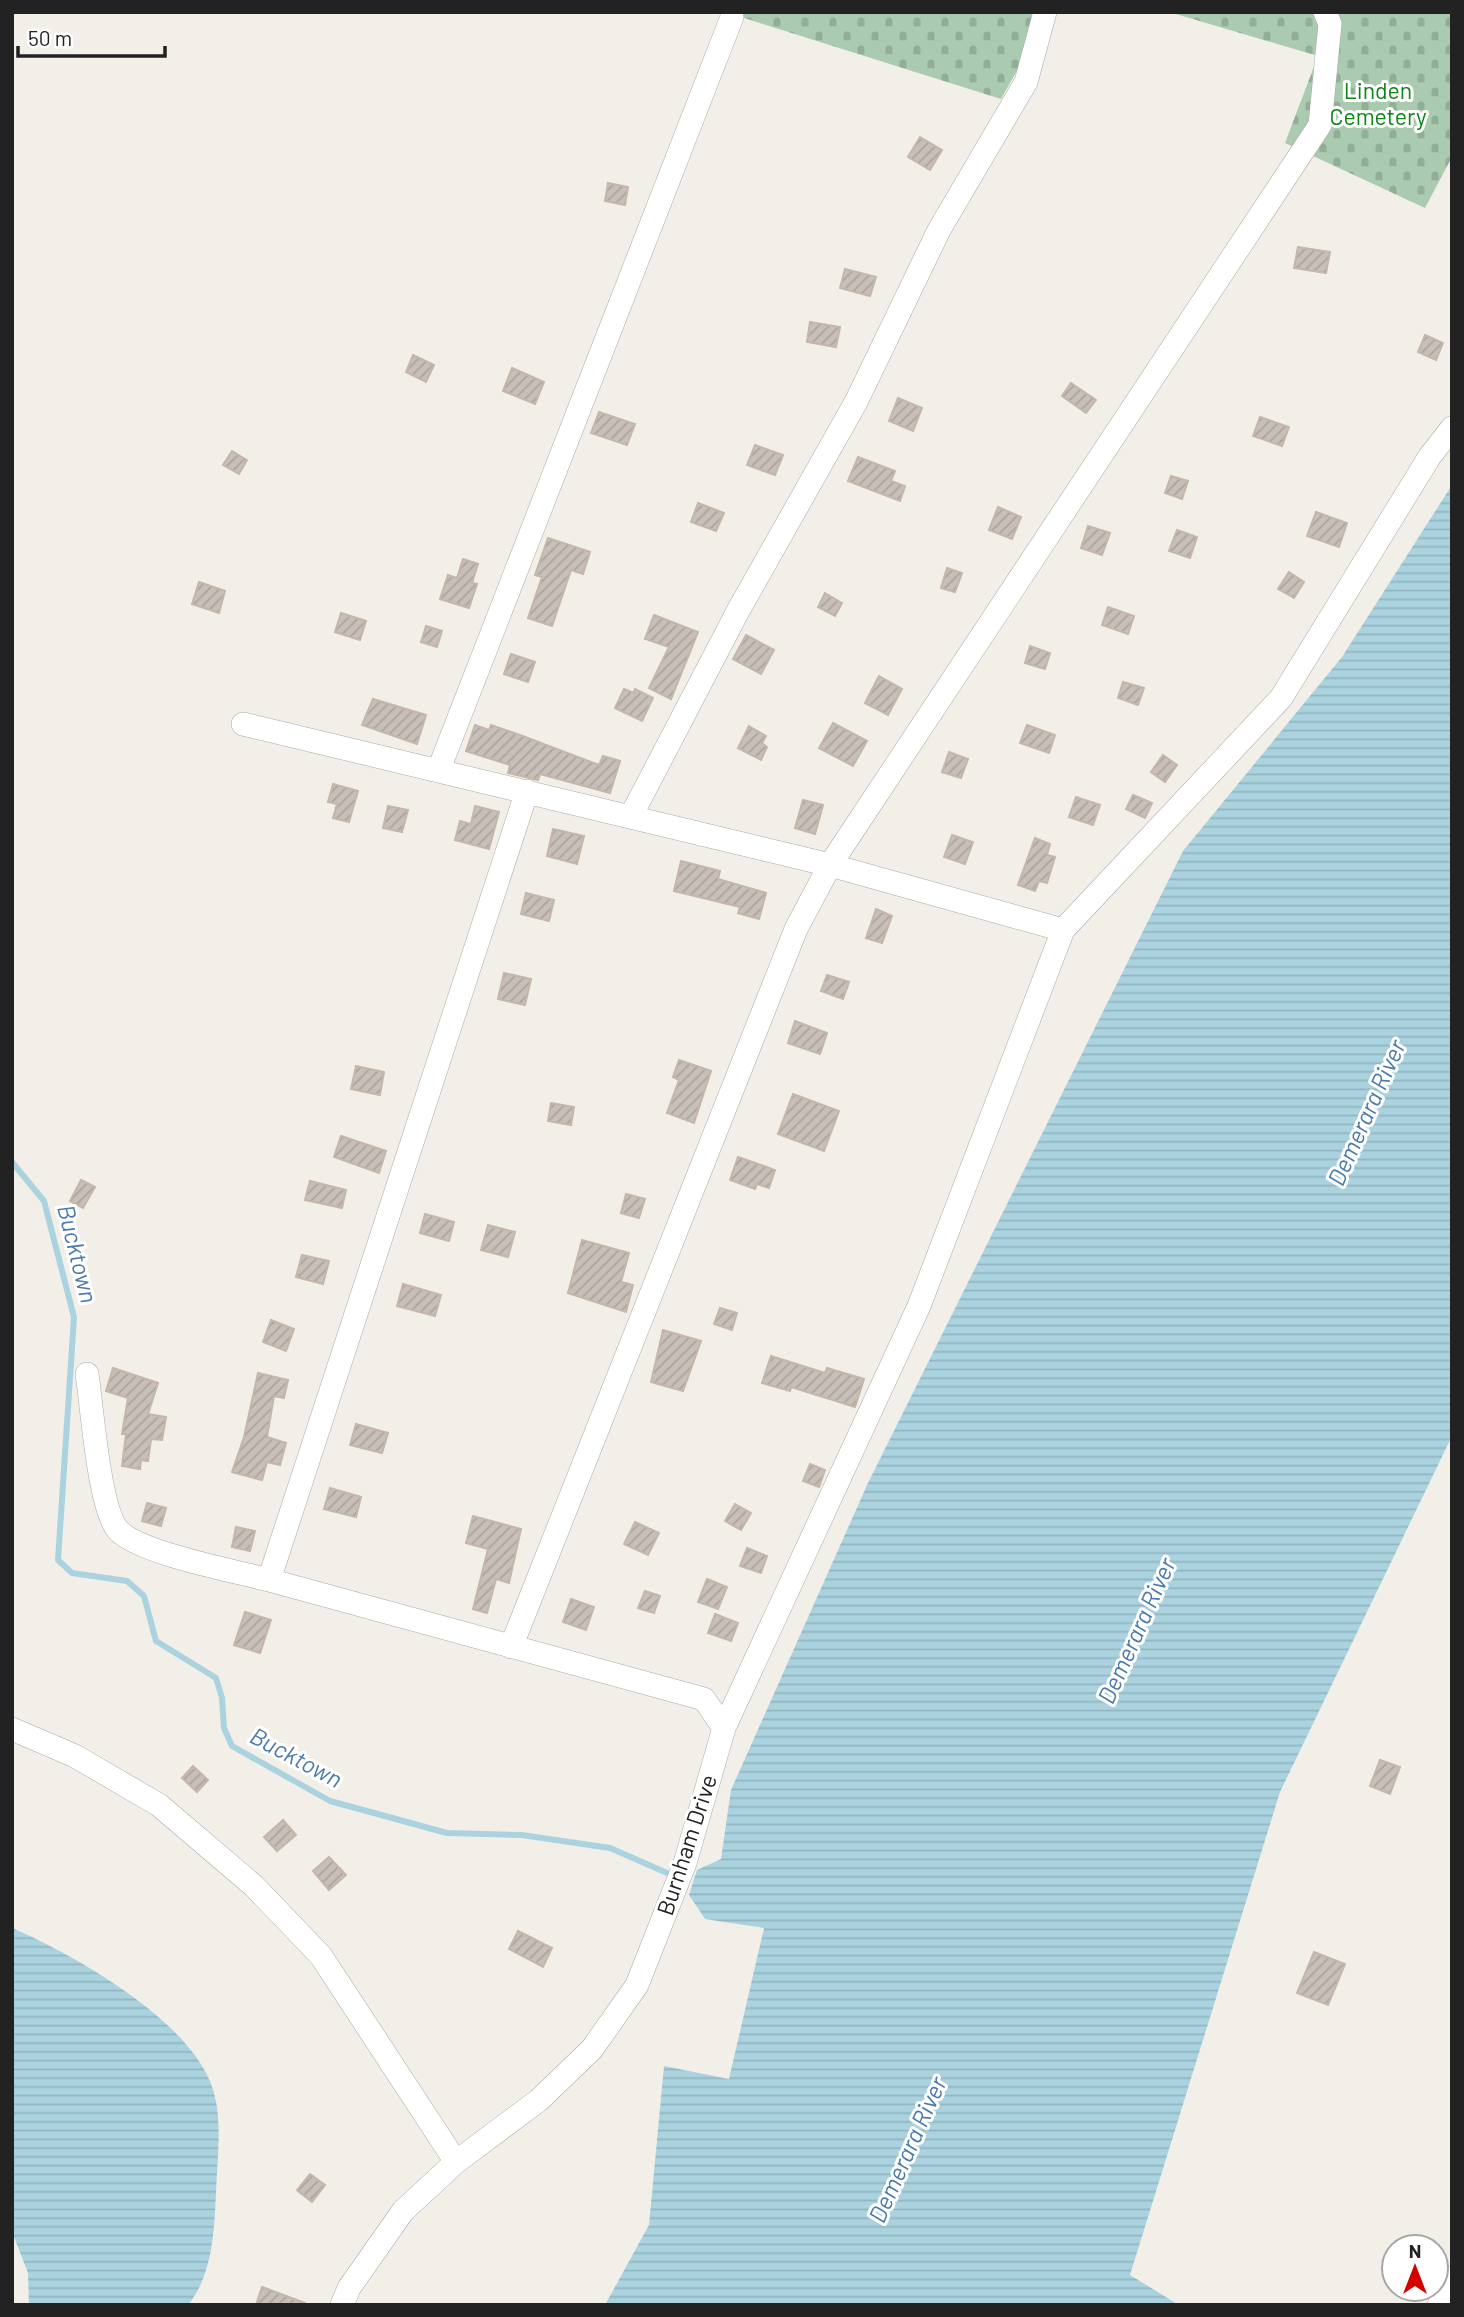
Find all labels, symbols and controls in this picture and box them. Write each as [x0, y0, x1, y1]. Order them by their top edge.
scale bar [18, 14, 164, 58]
text: 50 m [28, 25, 72, 50]
park label: Linden Cemetery [1329, 76, 1427, 130]
water label: Demerara River [1321, 1034, 1411, 1190]
water label: Bucktown [52, 1202, 105, 1306]
water label: Demerara River [1091, 1552, 1181, 1708]
water label: Bucktown [246, 1720, 348, 1793]
street label: Burnham Drive [650, 1771, 722, 1919]
water label: Demerara River [862, 2071, 952, 2227]
north arrow [1380, 2233, 1450, 2303]
text: N [1409, 2239, 1421, 2262]

